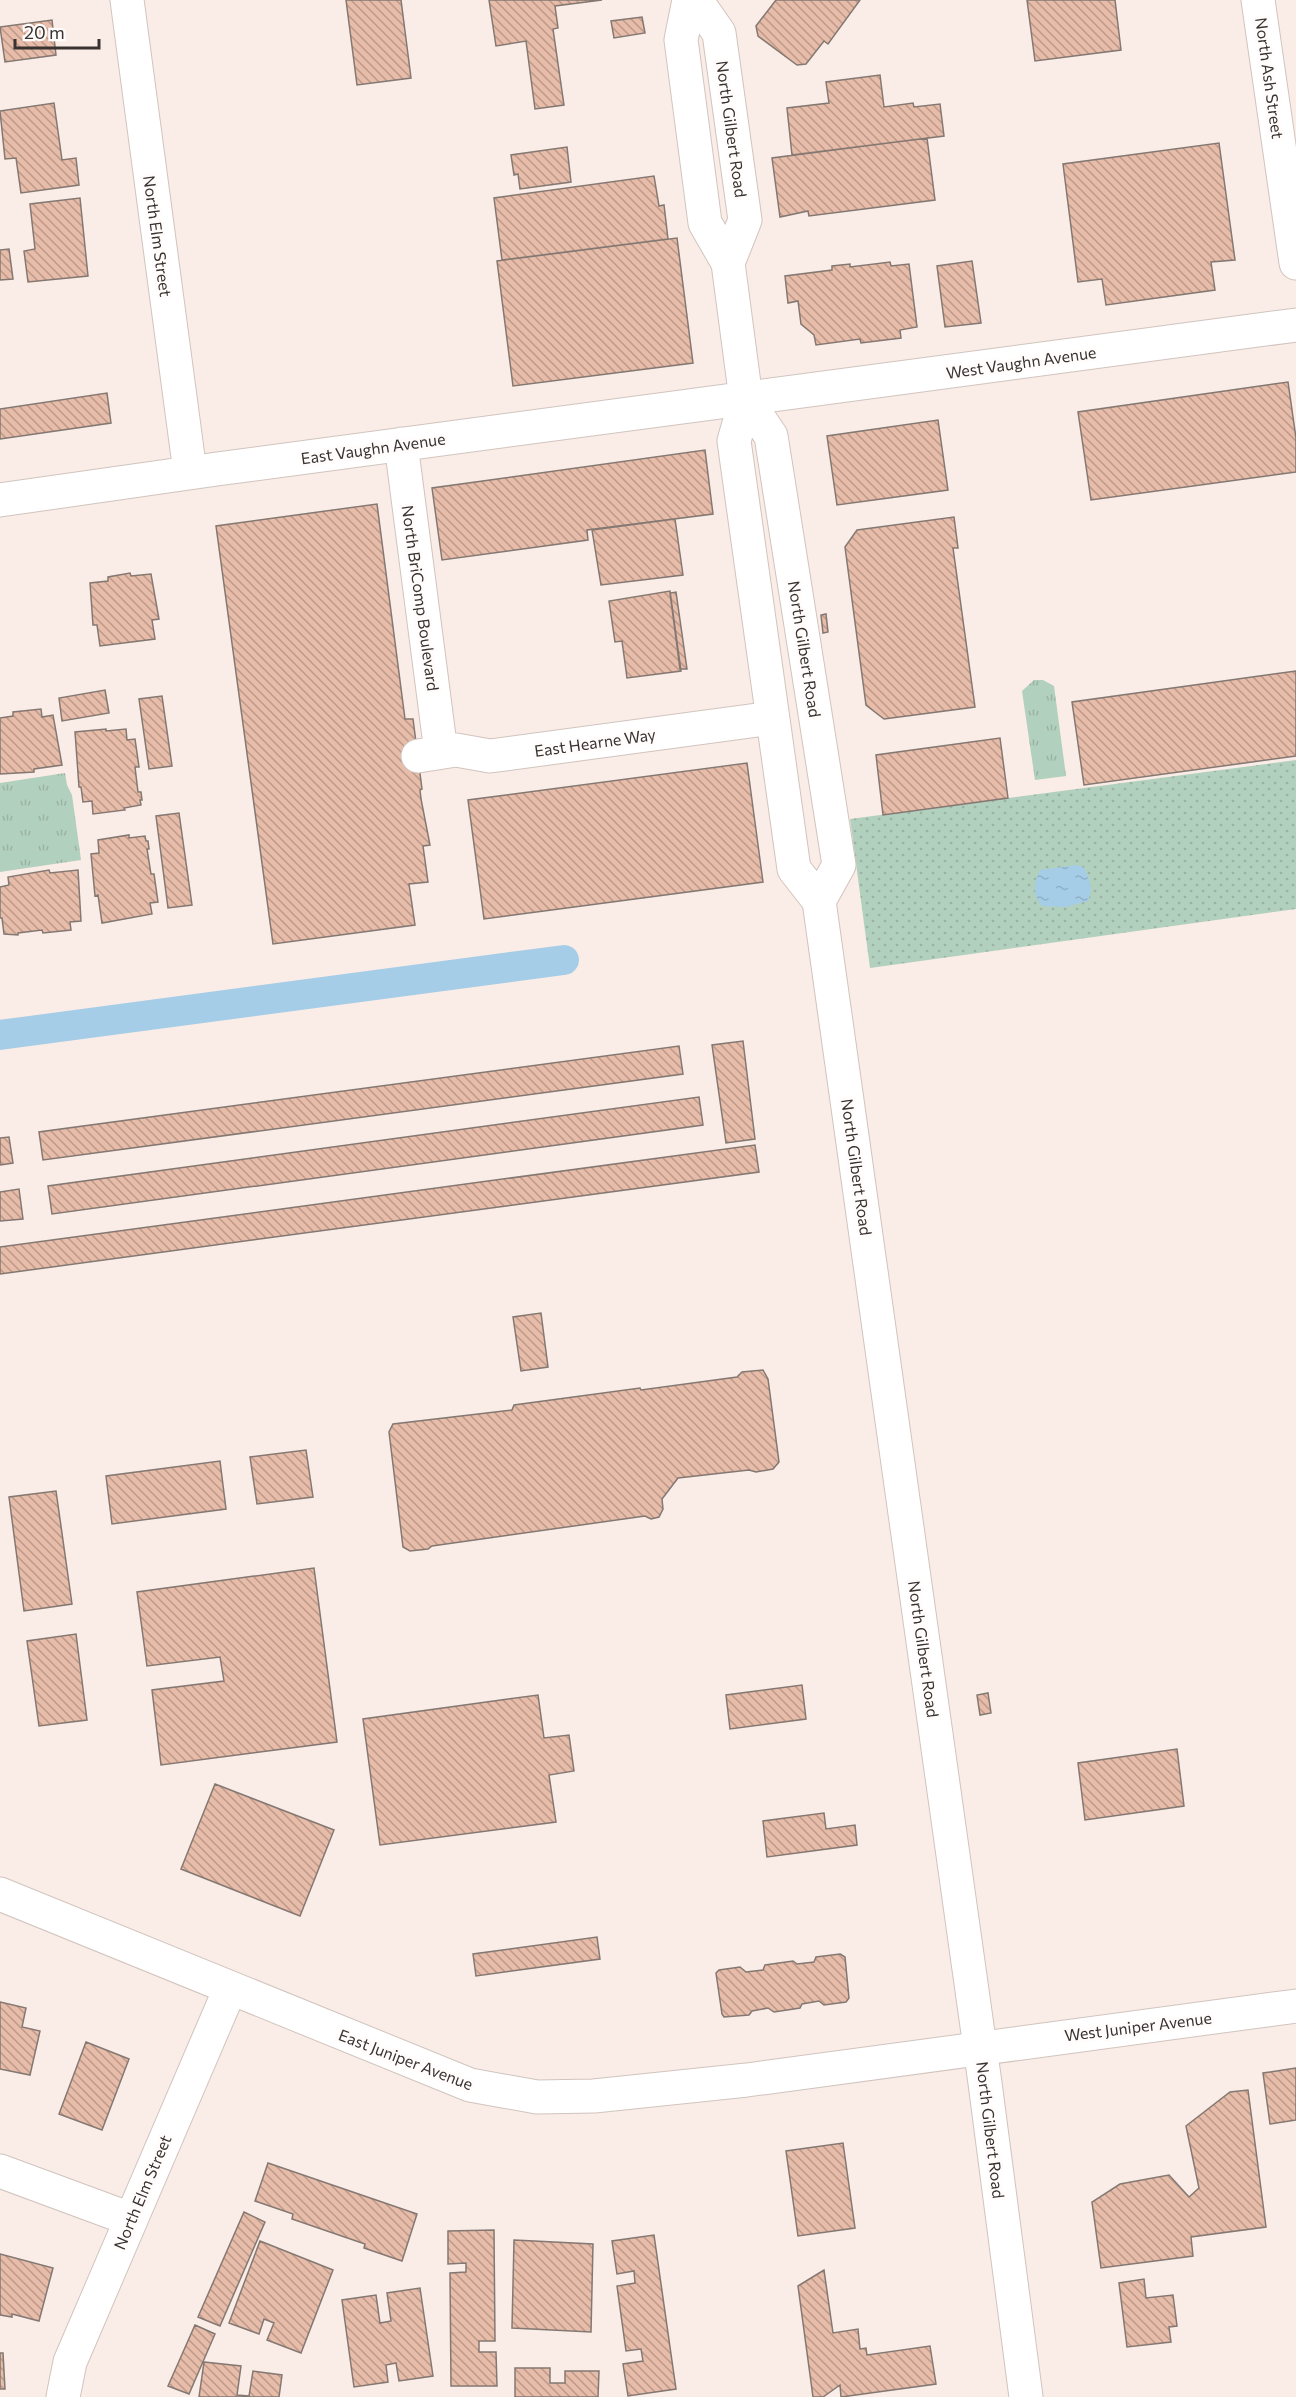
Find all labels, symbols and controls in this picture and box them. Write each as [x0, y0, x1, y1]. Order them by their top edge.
scale bar [15, 12, 99, 50]
street label: North Ash Street [1252, 16, 1288, 140]
text: 20 m [24, 21, 65, 43]
street label: North Gilbert Road [713, 59, 751, 199]
street label: North Elm Street [140, 174, 176, 298]
street label: West Vaughn Avenue [945, 342, 1097, 382]
street label: East Vaughn Avenue [300, 428, 446, 468]
street label: North BriComp Boulevard [399, 504, 443, 692]
street label: North Gilbert Road [785, 579, 825, 719]
street label: East Hearne Way [533, 724, 657, 760]
street label: North Gilbert Road [838, 1097, 876, 1237]
street label: North Gilbert Road [905, 1579, 943, 1719]
street label: West Juniper Avenue [1063, 2008, 1213, 2044]
street label: East Juniper Avenue [336, 2025, 476, 2093]
street label: North Gilbert Road [973, 2060, 1009, 2200]
street label: North Elm Street [109, 2131, 175, 2252]

